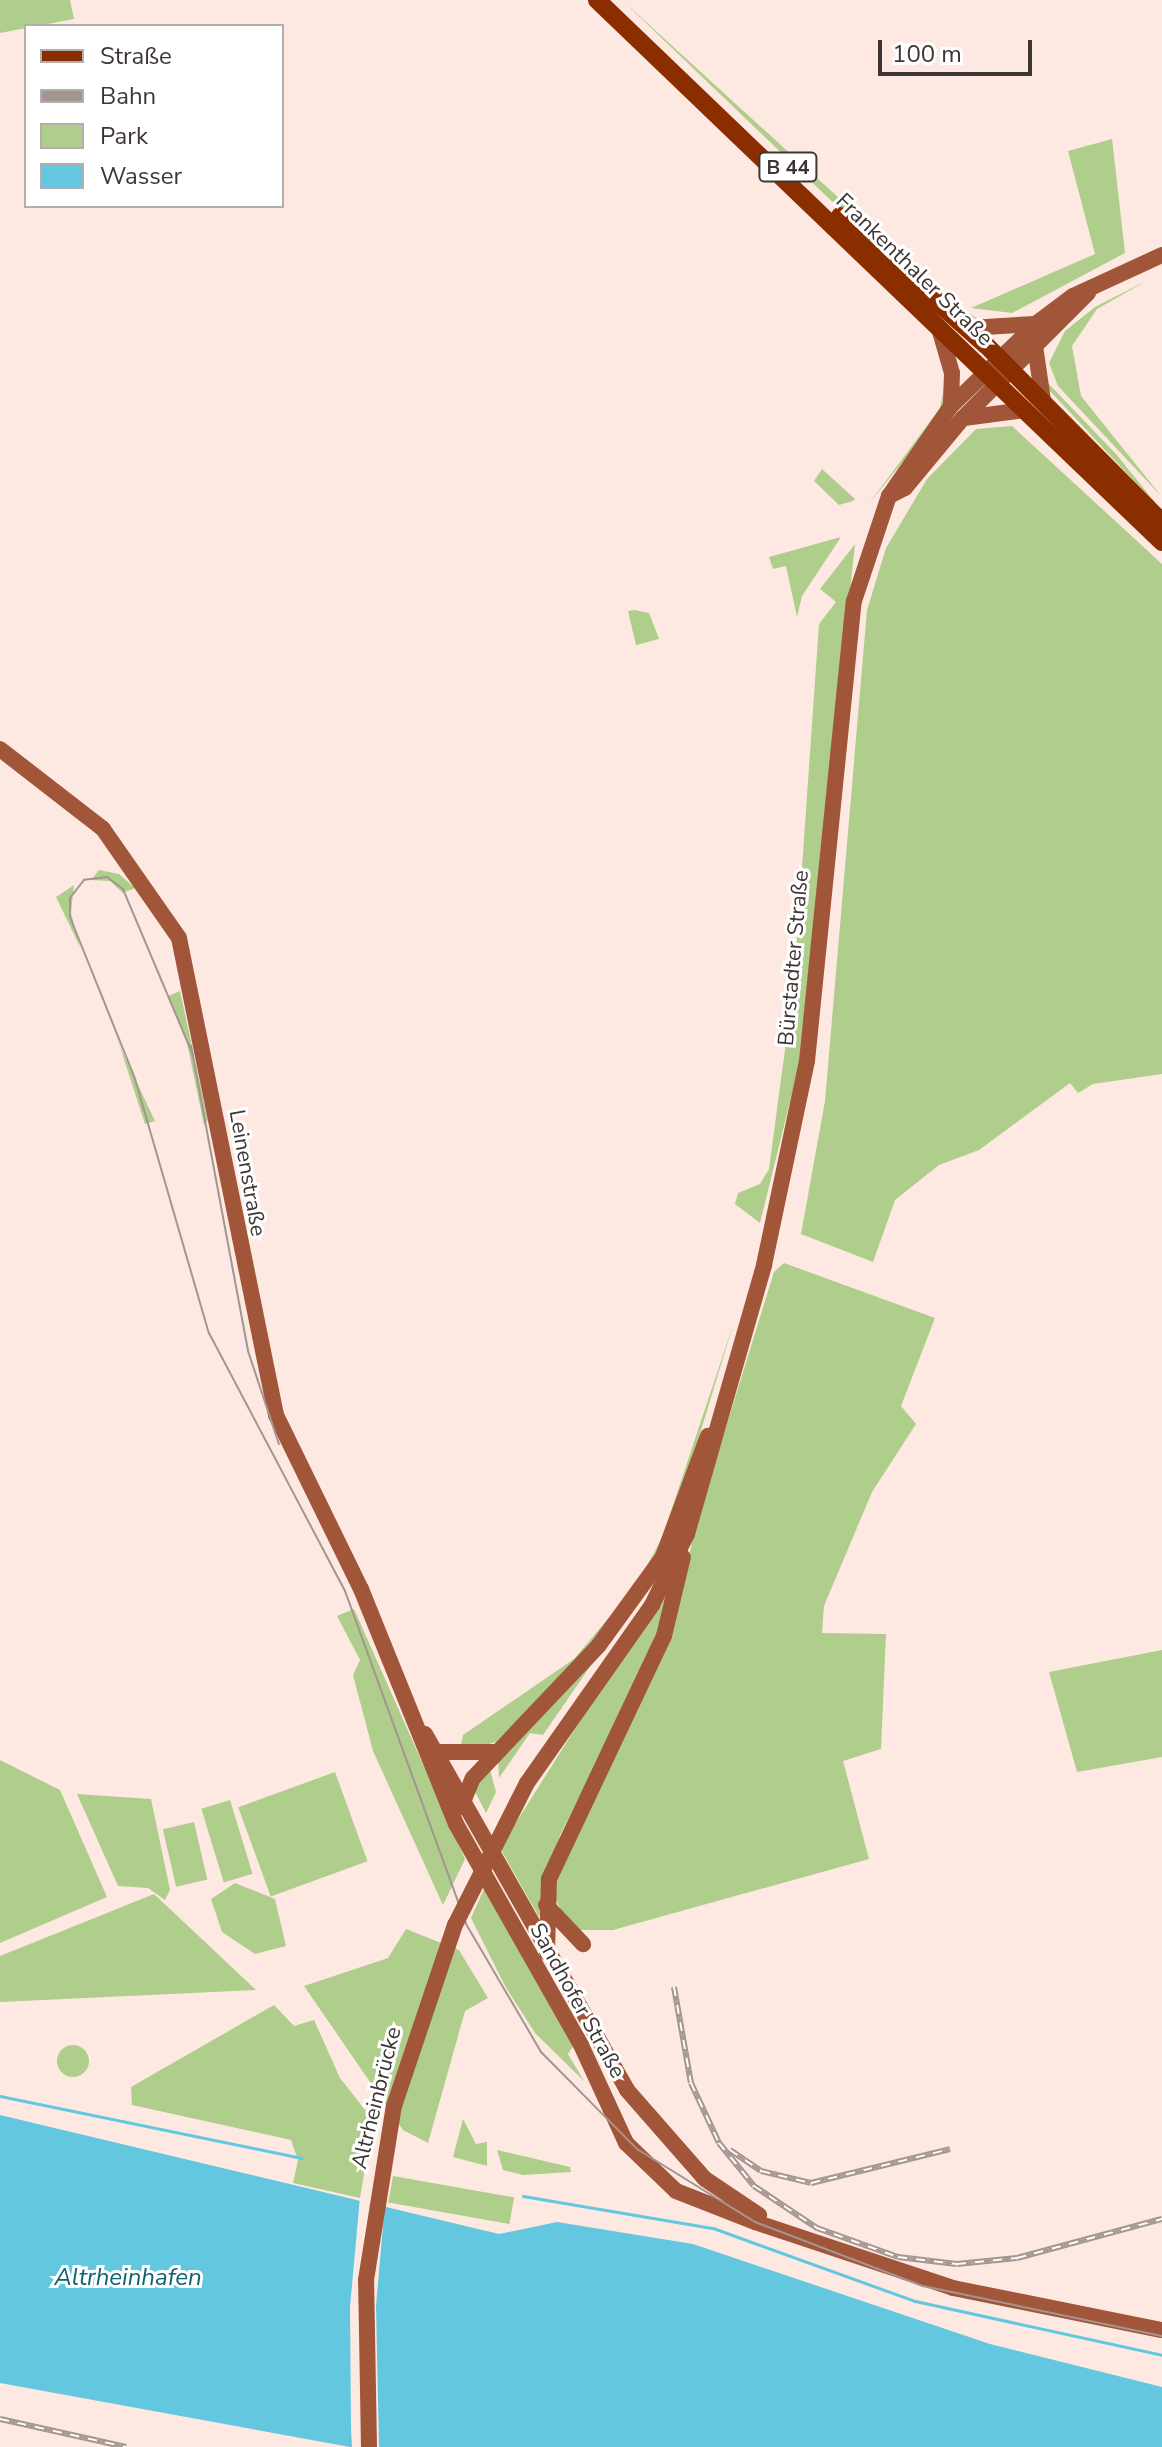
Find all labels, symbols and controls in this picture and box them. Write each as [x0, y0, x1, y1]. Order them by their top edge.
legend [24, 24, 284, 208]
scale bar [882, 24, 1036, 74]
text: 100 m [892, 38, 962, 70]
text: Straße [100, 40, 172, 72]
text: Bahn [100, 80, 156, 112]
text: Park [100, 120, 148, 152]
road number: B 44 [758, 151, 818, 183]
text: Wasser [100, 160, 182, 192]
street label: Frankenthaler Straße [830, 188, 998, 352]
street label: Bürstadter Straße [773, 869, 815, 1047]
street label: Leinenstraße [223, 1108, 271, 1238]
street label: Sandhofer Straße [523, 1919, 631, 2083]
street label: Altrheinbrücke [347, 2024, 407, 2172]
water label: Altrheinhafen [54, 2264, 202, 2292]

